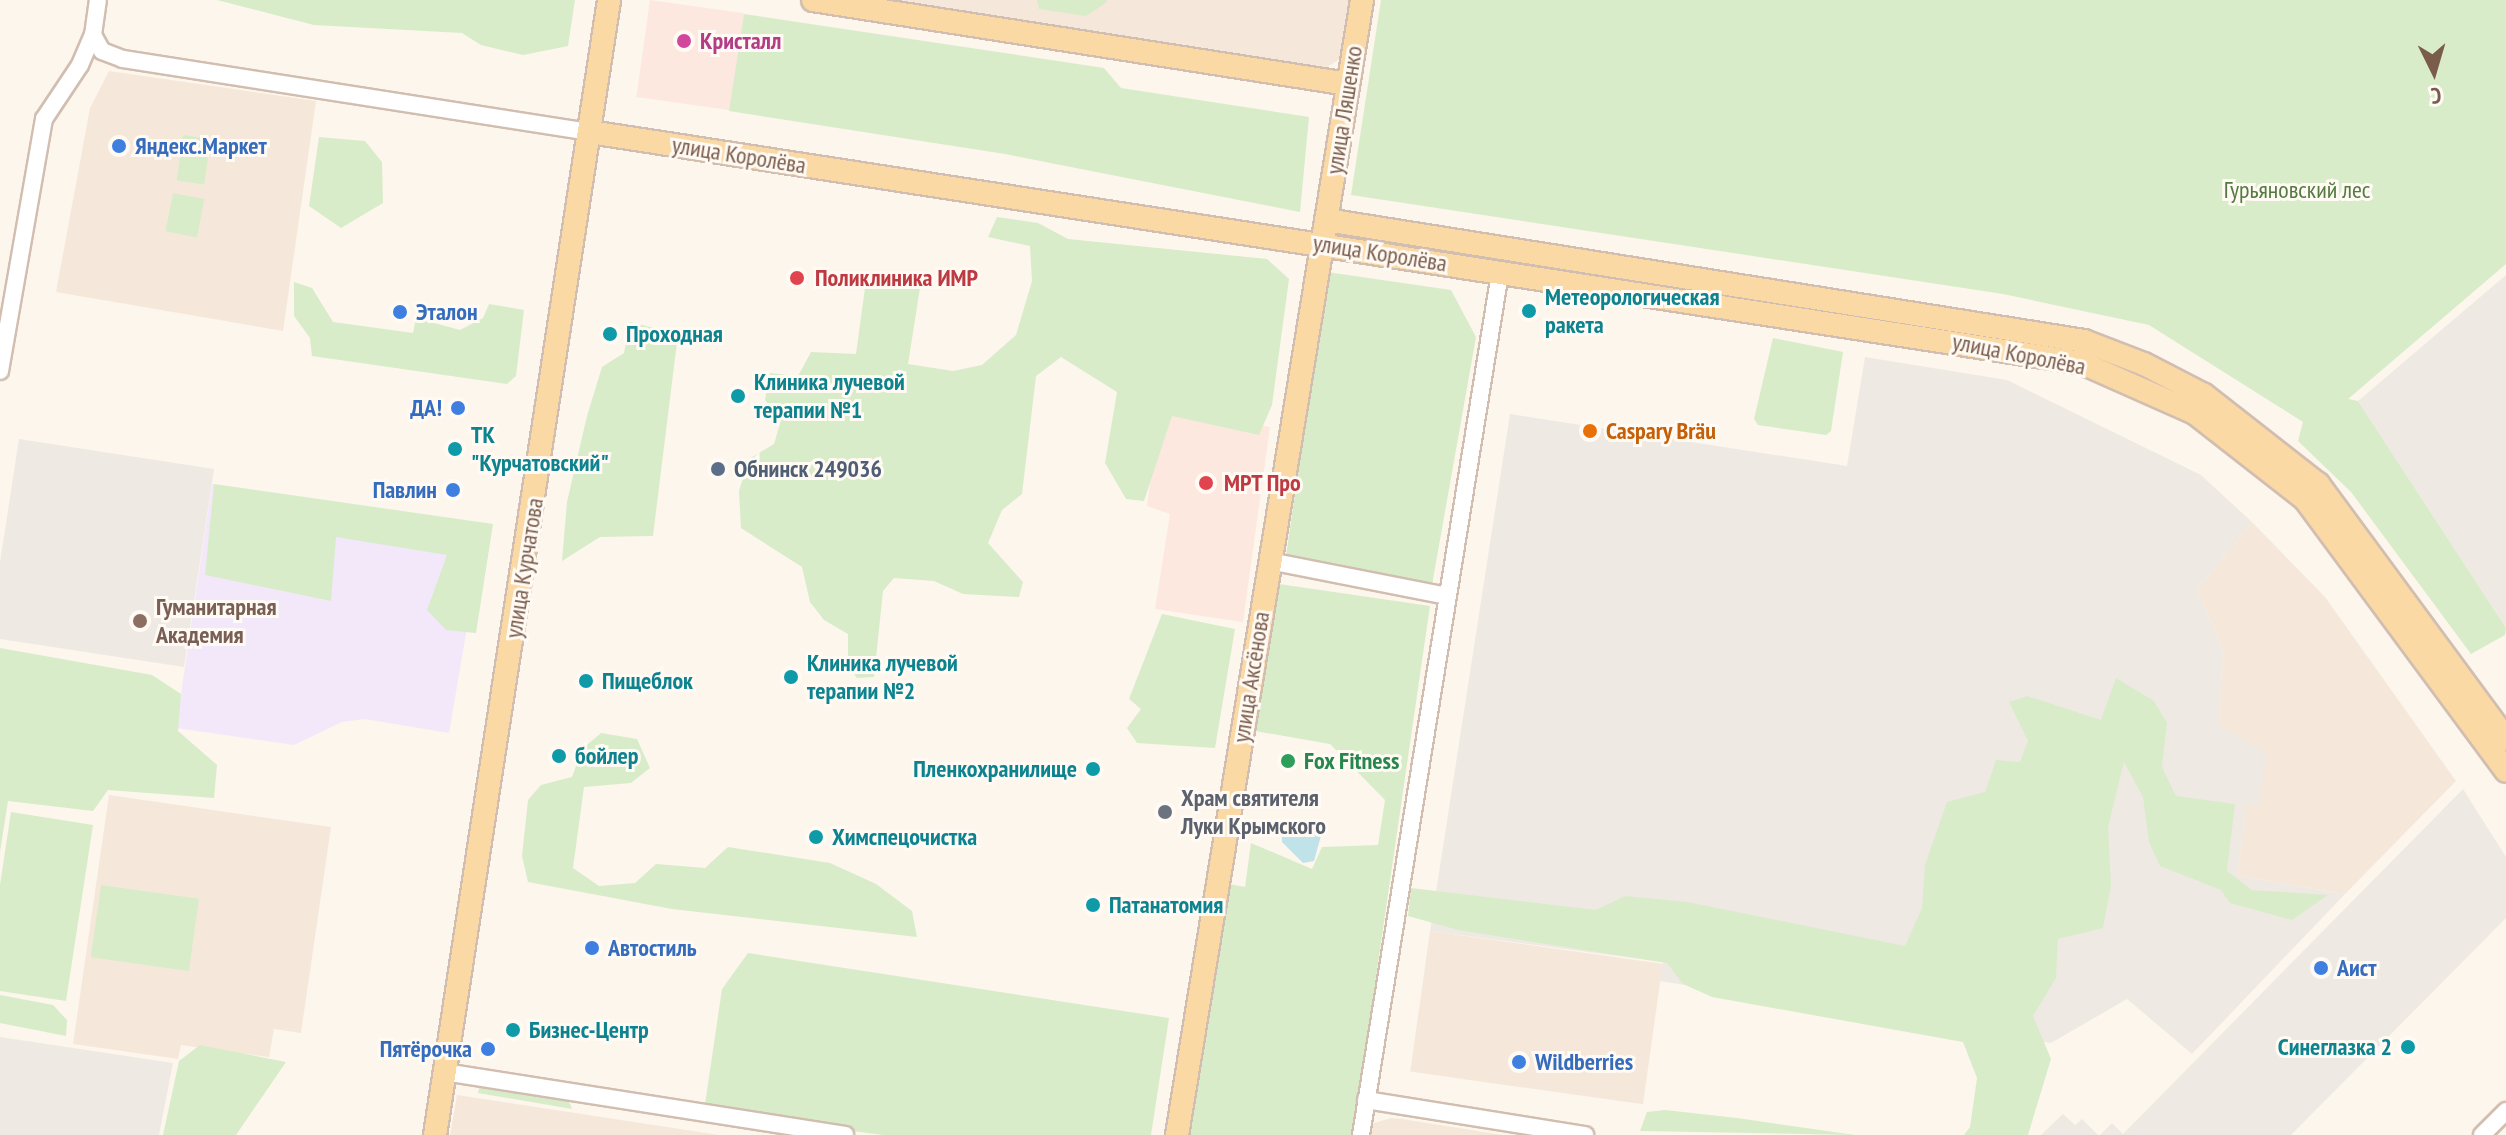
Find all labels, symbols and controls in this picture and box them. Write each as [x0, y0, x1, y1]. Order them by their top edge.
place label: Кристалл [700, 27, 781, 55]
marker: Кристалл [675, 32, 693, 50]
north arrow [2394, 32, 2474, 112]
street label: улица Ляшенко [1320, 44, 1368, 176]
text: С [2430, 82, 2442, 110]
street label: улица Королёва [670, 130, 808, 180]
place label: Яндекс.Маркет [135, 132, 267, 160]
marker: Яндекс.Маркет [110, 137, 128, 155]
park label: Гурьяновский лес [2224, 176, 2370, 204]
street label: улица Королёва [1311, 228, 1449, 278]
place label: Поликлиника ИМР [815, 264, 978, 292]
marker: Поликлиника ИМР [786, 267, 808, 289]
place label: Метеорологическая ракета [1545, 283, 1720, 339]
place label: Эталон [416, 298, 478, 326]
marker: Метеорологическая ракета [1520, 302, 1538, 320]
marker: Эталон [391, 303, 409, 321]
place label: Проходная [626, 320, 723, 348]
marker: Проходная [601, 325, 619, 343]
street label: улица Королёва [1950, 327, 2088, 381]
place label: Клиника лучевой терапии №1 [754, 368, 905, 424]
marker: Клиника лучевой терапии №1 [729, 387, 747, 405]
place label: ДА! [410, 394, 442, 422]
marker: ДА! [449, 399, 467, 417]
place label: Caspary Bräu [1606, 417, 1717, 445]
place label: ТК "Курчатовский" [471, 421, 609, 477]
marker: Caspary Bräu [1581, 422, 1599, 440]
marker: ТК "Курчатовский" [446, 440, 464, 458]
place label: Обнинск 249036 [734, 455, 882, 483]
marker: Обнинск 249036 [709, 460, 727, 478]
place label: МРТ Про [1224, 469, 1302, 497]
marker: МРТ Про [1195, 472, 1217, 494]
place label: Павлин [373, 476, 437, 504]
marker: Павлин [444, 481, 462, 499]
street label: улица Курчатова [499, 496, 549, 640]
place label: Гуманитарная Академия [156, 593, 277, 649]
street label: улица Аксёнова [1226, 609, 1276, 745]
marker: Гуманитарная Академия [131, 612, 149, 630]
place label: Клиника лучевой терапии №2 [807, 649, 958, 705]
place label: Пищеблок [602, 667, 693, 695]
marker: Клиника лучевой терапии №2 [782, 668, 800, 686]
marker: Пищеблок [577, 672, 595, 690]
place label: бойлер [575, 742, 639, 770]
marker: бойлер [550, 747, 568, 765]
place label: Fox Fitness [1304, 747, 1400, 775]
marker: Fox Fitness [1279, 752, 1297, 770]
place label: Пленкохранилище [913, 755, 1077, 783]
marker: Пленкохранилище [1084, 760, 1102, 778]
place label: Храм святителя Луки Крымского [1181, 784, 1326, 840]
marker: Храм святителя Луки Крымского [1156, 803, 1174, 821]
place label: Химспецочистка [832, 823, 977, 851]
marker: Химспецочистка [807, 828, 825, 846]
place label: Патанатомия [1109, 891, 1223, 919]
marker: Патанатомия [1084, 896, 1102, 914]
place label: Автостиль [608, 934, 697, 962]
marker: Автостиль [583, 939, 601, 957]
place label: Аист [2337, 954, 2377, 982]
marker: Аист [2312, 959, 2330, 977]
place label: Бизнес-Центр [529, 1016, 649, 1044]
marker: Бизнес-Центр [504, 1021, 522, 1039]
place label: Синеглазка 2 [2278, 1033, 2392, 1061]
place label: Пятёрочка [380, 1035, 472, 1063]
marker: Синеглазка 2 [2399, 1038, 2417, 1056]
marker: Пятёрочка [479, 1040, 497, 1058]
place label: Wildberries [1535, 1048, 1633, 1076]
marker: Wildberries [1510, 1053, 1528, 1071]

